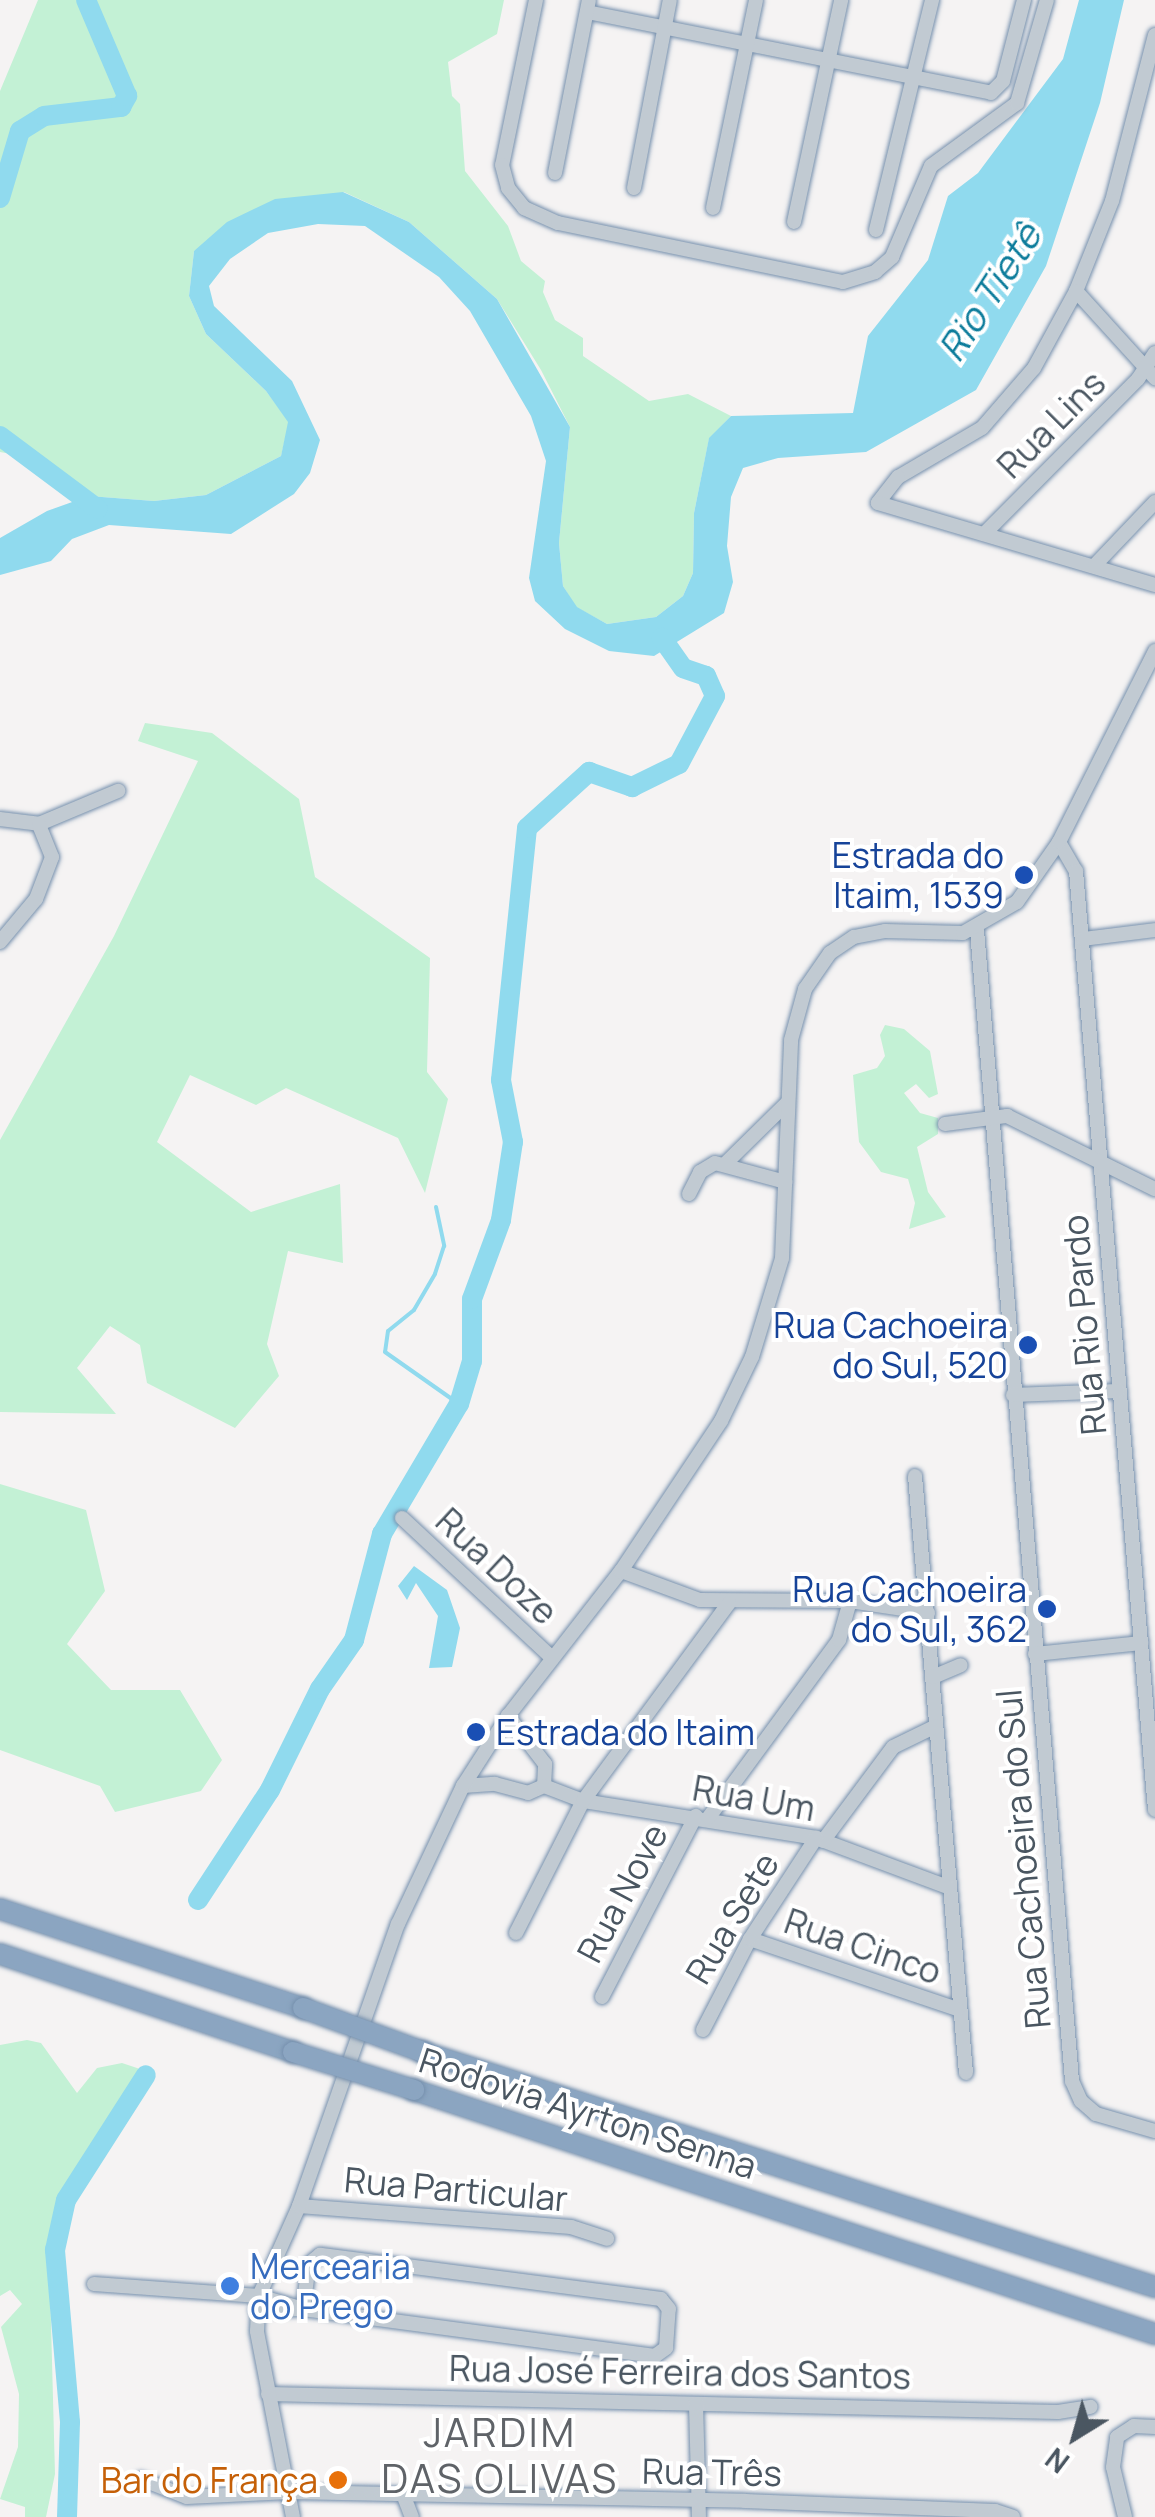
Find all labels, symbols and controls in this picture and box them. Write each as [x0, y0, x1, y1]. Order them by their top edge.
water label: Rio Tietê [928, 215, 1050, 369]
street label: Rua Lins [989, 362, 1113, 486]
place label: Estrada do Itaim, 1539 [832, 834, 1004, 916]
marker: Estrada do Itaim, 1539 [1013, 864, 1035, 886]
street label: Rua Rio Pardo [1053, 1213, 1115, 1437]
place label: Rua Cachoeira do Sul, 520 [773, 1304, 1008, 1386]
marker: Rua Cachoeira do Sul, 520 [1017, 1334, 1039, 1356]
street label: Rua Doze [428, 1499, 566, 1633]
place label: Rua Cachoeira do Sul, 362 [792, 1568, 1027, 1650]
marker: Rua Cachoeira do Sul, 362 [1036, 1598, 1058, 1620]
street label: Rua Cachoeira do Sul [987, 1688, 1059, 2030]
place label: Estrada do Itaim [496, 1711, 755, 1753]
marker: Estrada do Itaim [465, 1721, 487, 1743]
street label: Rua Um [690, 1767, 818, 1829]
street label: Rua Nove [568, 1817, 676, 1969]
street label: Rua Sete [677, 1845, 787, 1991]
street label: Rua Cinco [779, 1900, 947, 1992]
street label: Rodovia Ayrton Senna [414, 2039, 762, 2187]
street label: Rua Particular [342, 2158, 570, 2220]
place label: Mercearia do Prego [250, 2245, 411, 2327]
marker: Mercearia do Prego [219, 2275, 241, 2297]
street label: Rua José Ferreira dos Santos [449, 2347, 911, 2397]
north arrow [1025, 2387, 1125, 2487]
district label: JARDIM DAS OLIVAS [381, 2408, 619, 2502]
text: N [1037, 2440, 1076, 2482]
street label: Rua Três [642, 2450, 782, 2494]
place label: Bar do França [101, 2459, 318, 2501]
marker: Bar do França [327, 2469, 349, 2491]

